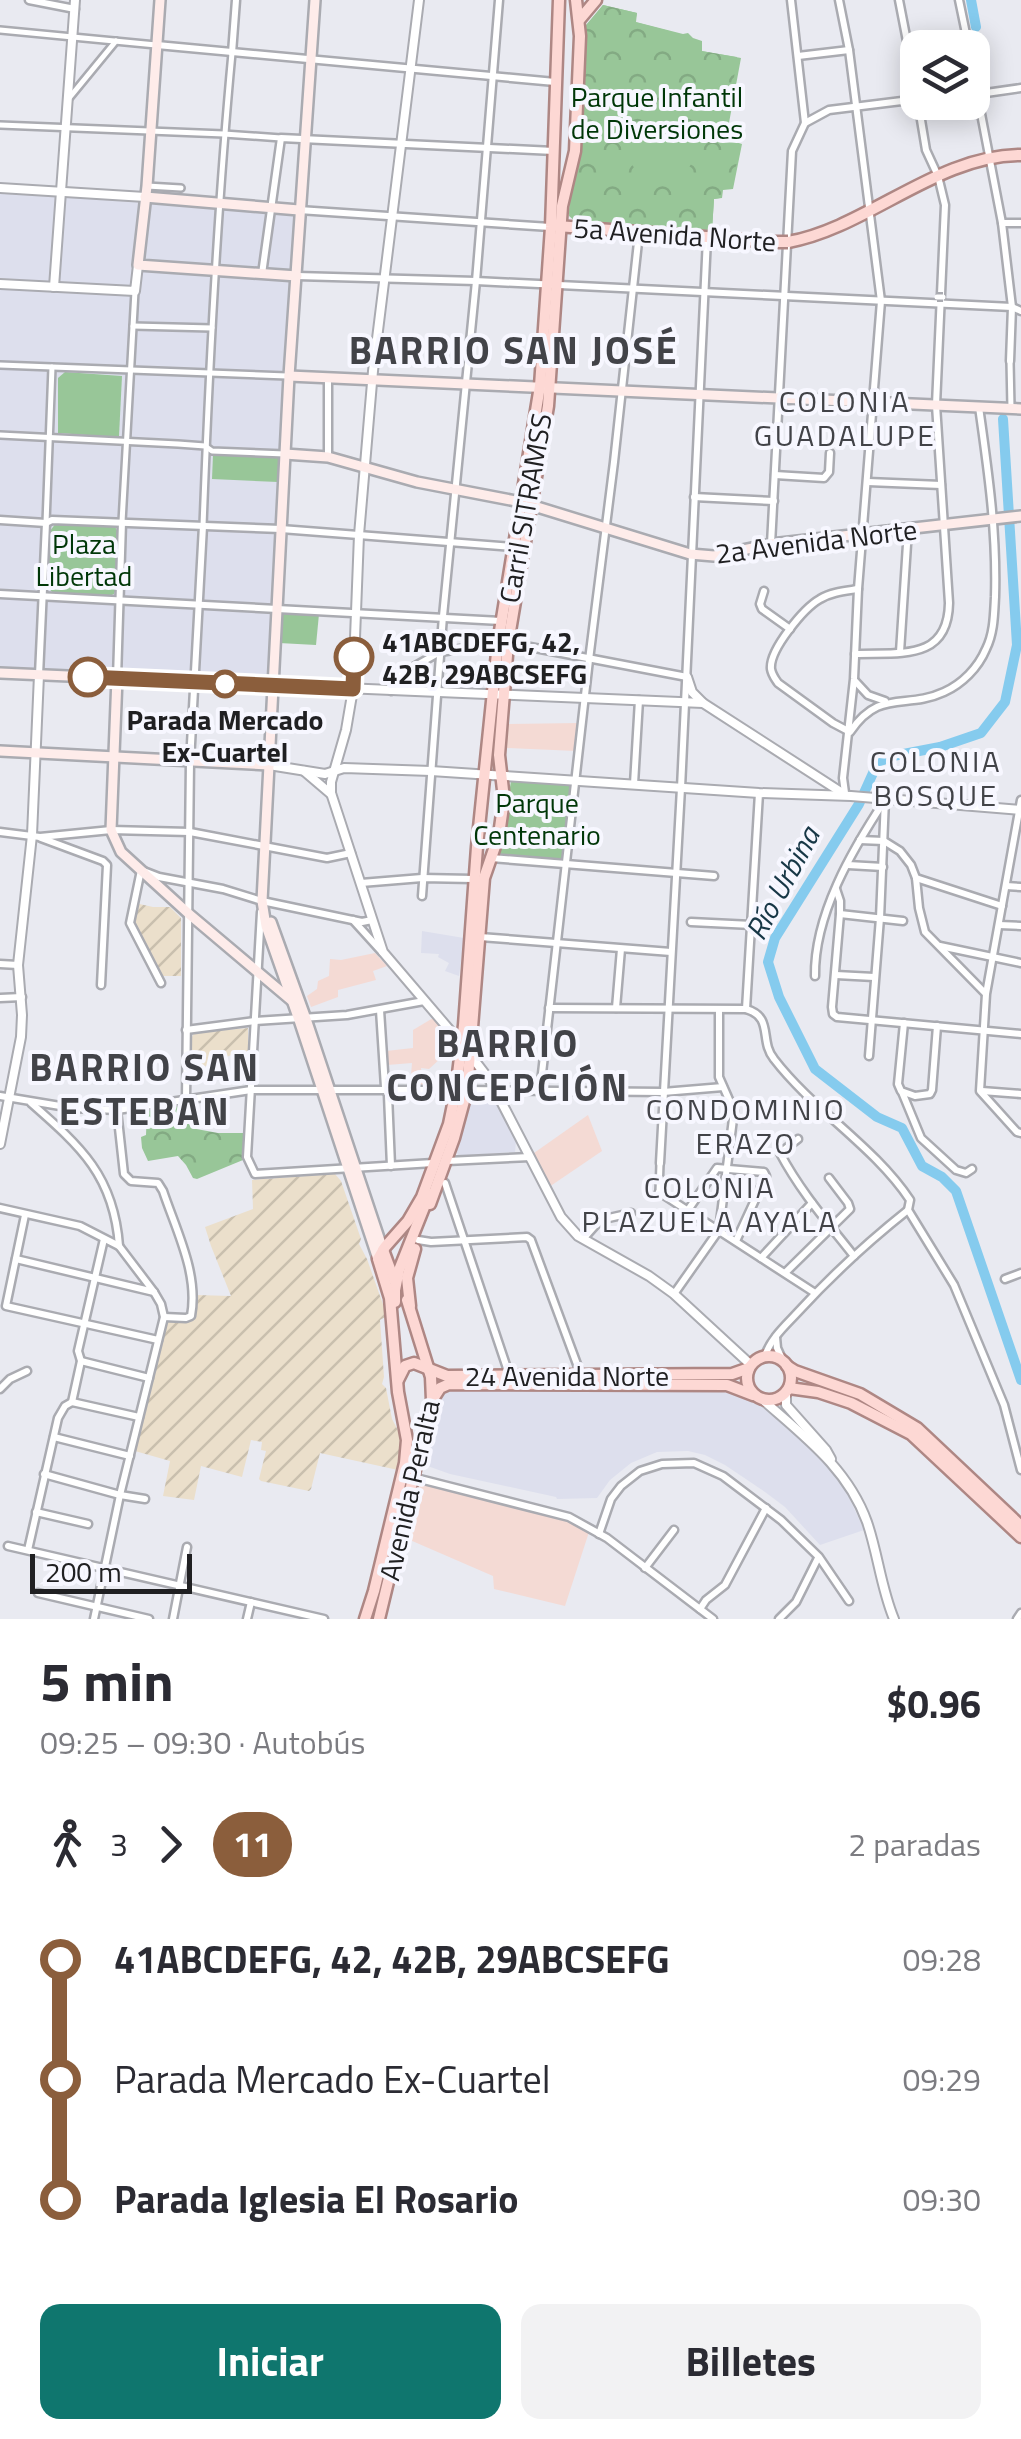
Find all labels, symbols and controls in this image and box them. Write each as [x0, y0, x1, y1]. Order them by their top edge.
map controls [900, 30, 990, 120]
button: layers [900, 30, 990, 120]
park label: Parque Infantil de Diversiones [571, 75, 743, 150]
street label: 5a Avenida Norte [572, 205, 778, 263]
district label: BARRIO SAN JOSÉ [349, 321, 679, 379]
district label: COLONIA GUADALUPE [754, 378, 936, 458]
street label: Carril SITRAMSS [487, 410, 563, 606]
street label: 2a Avenida Norte [713, 507, 919, 575]
park label: Plaza Libertad [36, 522, 132, 597]
place label: 41ABCDEFG, 42, 42B, 29ABCSEFG [382, 620, 587, 695]
marker: 41ABCDEFG, 42, 42B, 29ABCSEFG [335, 638, 373, 676]
unlabelled marker [69, 658, 107, 696]
marker: Parada Mercado Ex-Cuartel [212, 671, 238, 697]
place label: Parada Mercado Ex-Cuartel [127, 698, 323, 773]
district label: COLONIA BOSQUE [870, 738, 1002, 818]
park label: Parque Centenario [473, 781, 601, 856]
water label: Río Urbina [733, 816, 832, 948]
district label: BARRIO CONCEPCIÓN [386, 1014, 630, 1116]
district label: BARRIO SAN ESTEBAN [29, 1038, 261, 1140]
district label: CONDOMINIO ERAZO [646, 1086, 846, 1166]
district label: COLONIA PLAZUELA AYALA [581, 1164, 839, 1244]
street label: 24 Avenida Norte [465, 1354, 669, 1397]
street label: Avenida Peralta [367, 1395, 451, 1585]
scale bar [30, 1549, 192, 1594]
text: 200 m [45, 1550, 122, 1593]
text: 5 min [40, 1639, 174, 1722]
text: $0.96 [886, 1675, 981, 1733]
text: 09:25 – 09:30 · Autobús [40, 1718, 365, 1766]
icon: walk [40, 1817, 95, 1872]
icon: forward [143, 1817, 198, 1872]
text: 11 [233, 1817, 272, 1871]
text: 3 [110, 1820, 128, 1868]
text: 2 paradas [848, 1820, 981, 1868]
text: 41ABCDEFG, 42, 42B, 29ABCSEFG [114, 1930, 670, 1988]
text: 09:28 [902, 1935, 981, 1983]
text: Parada Mercado Ex-Cuartel [114, 2050, 550, 2108]
text: 09:29 [902, 2055, 981, 2103]
text: Parada Iglesia El Rosario [114, 2170, 518, 2228]
text: 09:30 [902, 2175, 981, 2223]
button: Iniciar [40, 2304, 501, 2419]
button: Billetes [521, 2304, 981, 2419]

